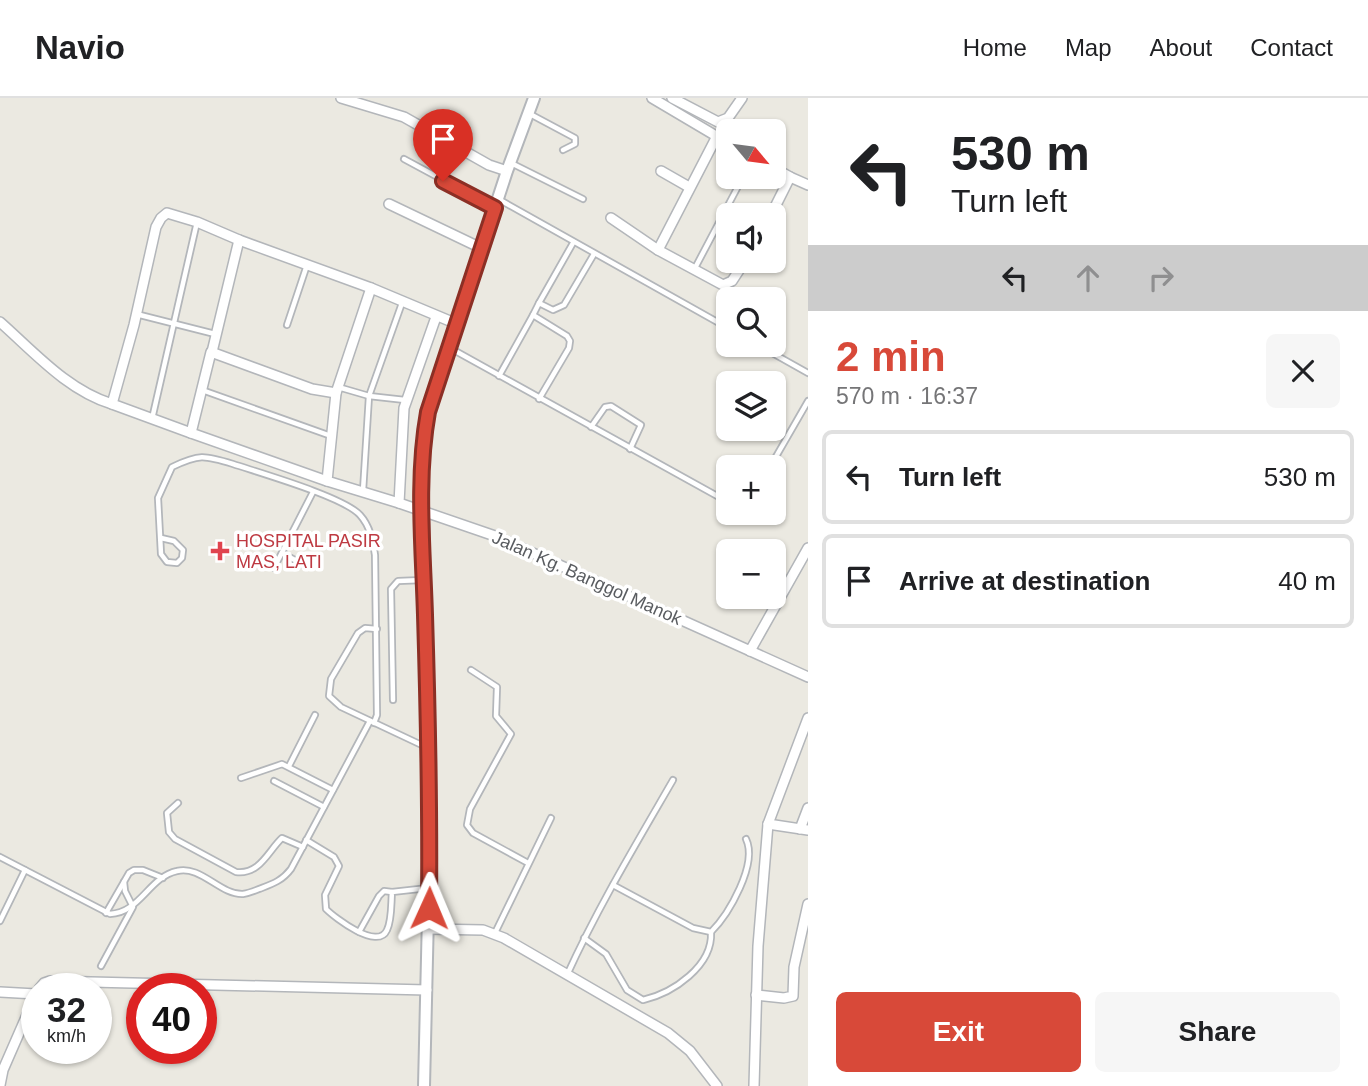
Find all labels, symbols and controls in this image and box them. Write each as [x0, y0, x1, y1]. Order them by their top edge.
text: Navio [35, 29, 125, 66]
text: Home [963, 34, 1027, 61]
text: Map [1065, 34, 1112, 61]
text: About [1150, 34, 1212, 61]
text: Contact [1250, 34, 1333, 61]
pin [413, 109, 473, 181]
north arrow [716, 119, 786, 189]
map controls [716, 119, 786, 609]
icon: arrive [424, 120, 462, 158]
icon: left [836, 126, 927, 217]
text: 530 m [951, 126, 1090, 180]
text: Turn left [951, 183, 1067, 219]
button: sound [716, 203, 786, 273]
icon: left [996, 259, 1034, 297]
icon: ahead [1069, 259, 1107, 297]
icon: right [1142, 259, 1180, 297]
button: search [716, 287, 786, 357]
text: 2 min [836, 333, 946, 380]
button: close [1266, 334, 1340, 408]
button: layers [716, 371, 786, 441]
text: 570 m · 16:37 [836, 383, 978, 409]
button: + [716, 455, 786, 525]
icon: left [840, 458, 878, 496]
text: Turn left [899, 462, 1001, 492]
text: 530 m [1264, 462, 1336, 492]
street label: Jalan Kg. Banggol Manok [489, 527, 686, 629]
place label: HOSPITAL PASIR MAS, LATI [236, 531, 381, 572]
button: − [716, 539, 786, 609]
marker: HOSPITAL PASIR MAS, LATI [210, 541, 230, 561]
icon: arrive [840, 562, 878, 600]
text: Arrive at destination [899, 566, 1150, 596]
text: 40 m [1278, 566, 1336, 596]
position arrow [392, 871, 466, 945]
speed limit sign: 40 [126, 973, 217, 1064]
text: 32 [47, 990, 86, 1029]
button: Exit [836, 992, 1081, 1072]
button: Share [1095, 992, 1340, 1072]
text: km/h [47, 1026, 86, 1046]

